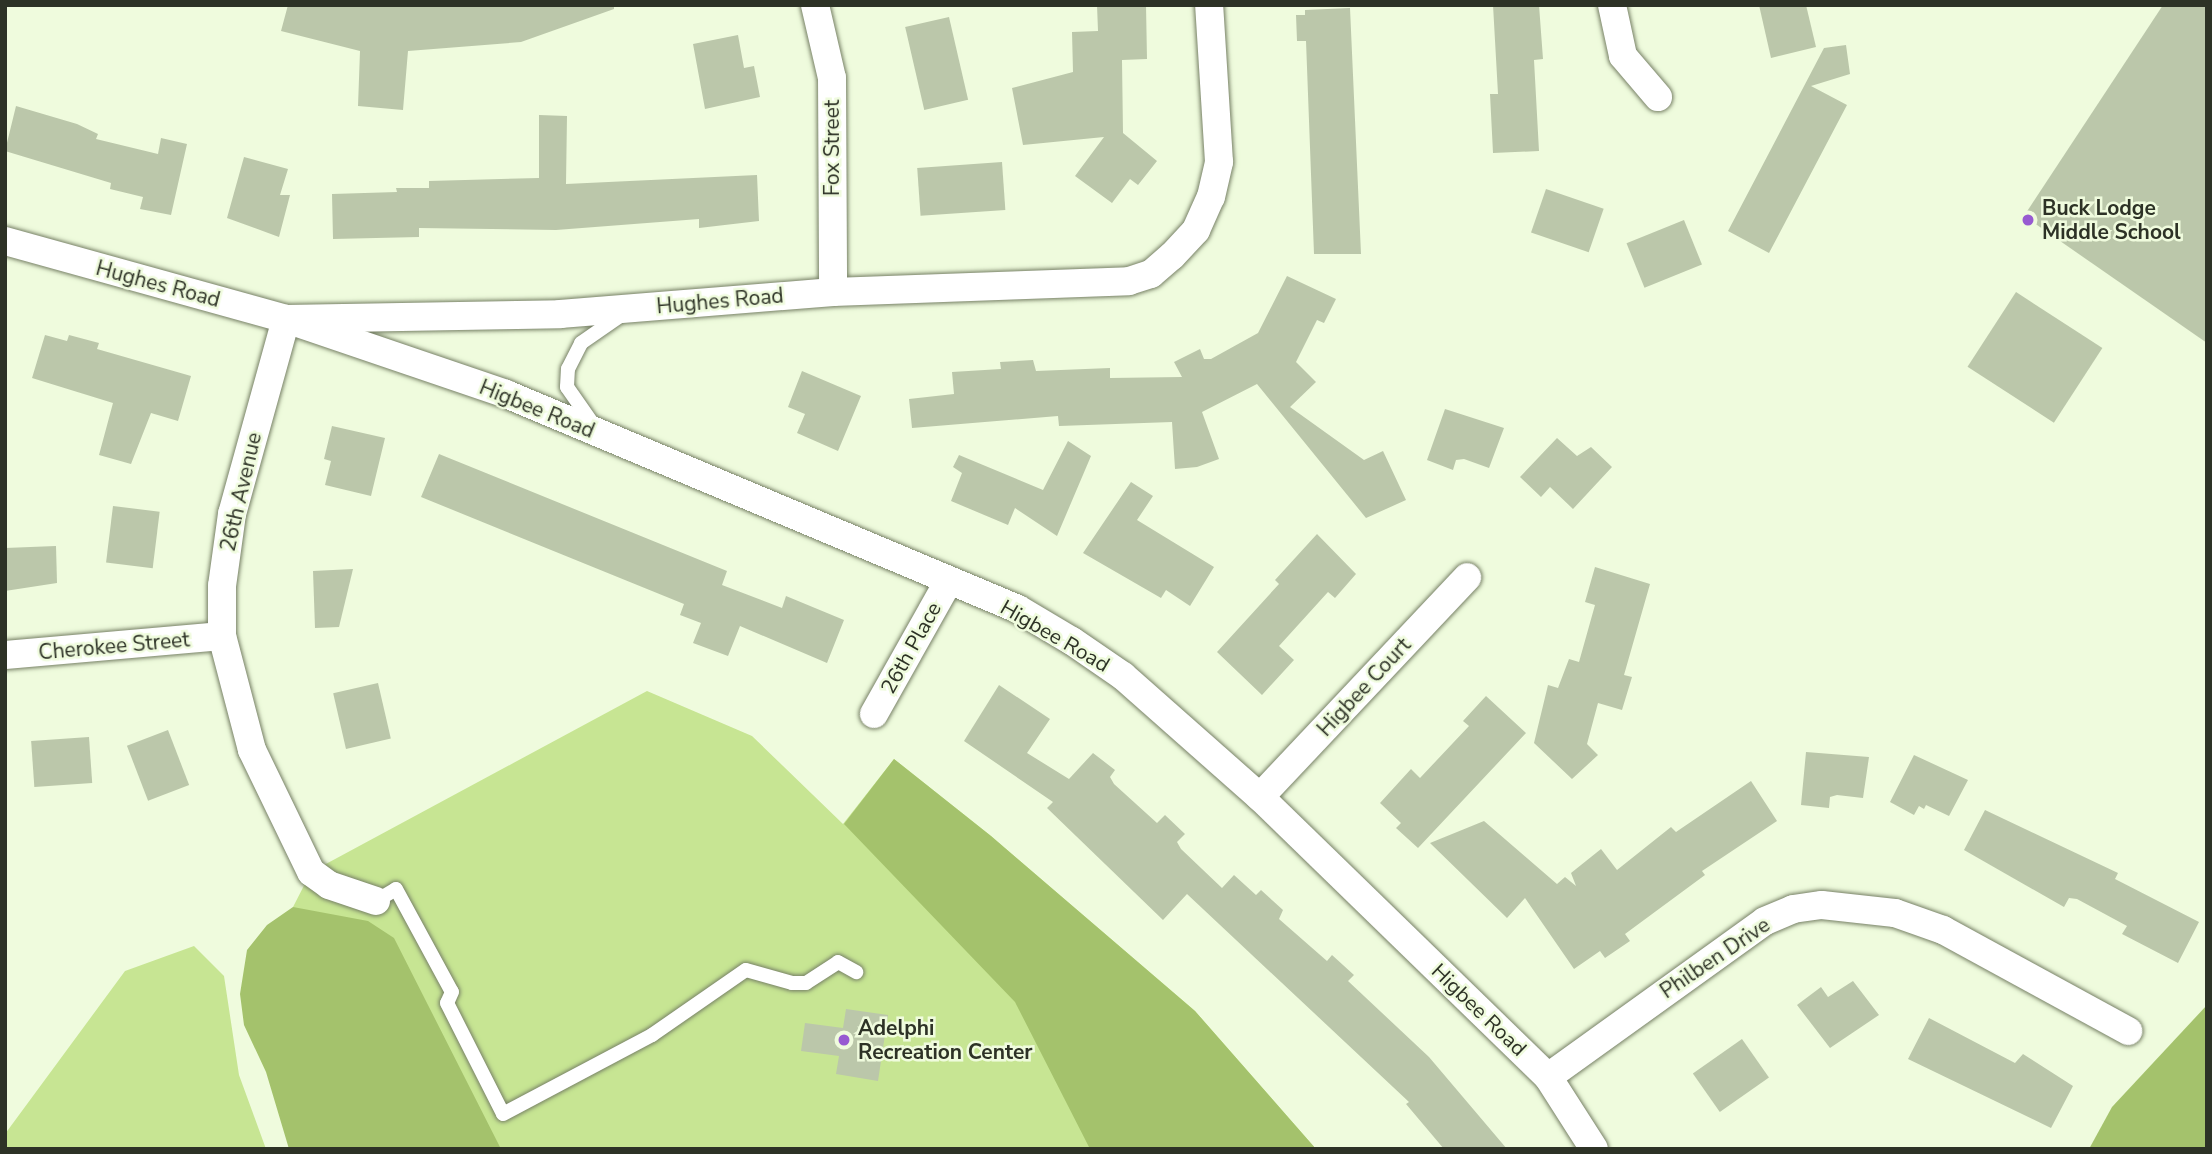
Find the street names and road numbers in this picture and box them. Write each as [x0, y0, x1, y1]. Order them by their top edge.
street label: Fox Street [819, 100, 845, 196]
street label: Hughes Road [93, 255, 223, 313]
street label: Hughes Road [655, 283, 785, 319]
street label: Higbee Road [476, 374, 598, 444]
street label: 26th Avenue [215, 430, 267, 554]
street label: Higbee Road [996, 595, 1114, 677]
street label: 26th Place [875, 598, 947, 698]
street label: Cherokee Street [37, 627, 191, 665]
street label: Higbee Court [1312, 633, 1416, 741]
street label: Philben Drive [1655, 912, 1775, 1004]
street label: Higbee Road [1426, 959, 1532, 1061]

